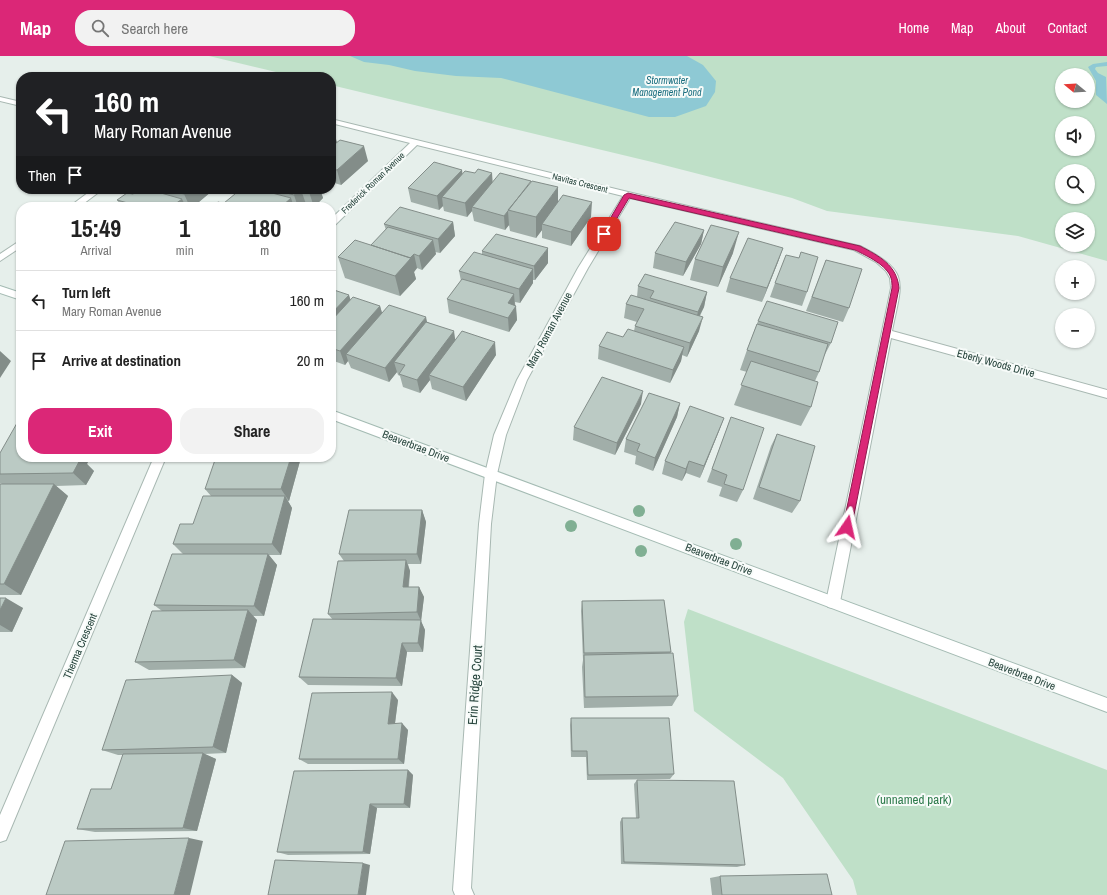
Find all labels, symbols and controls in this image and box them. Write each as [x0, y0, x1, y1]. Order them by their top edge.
search box [75, 10, 355, 46]
text: Map [20, 15, 51, 41]
icon: search [89, 17, 111, 39]
text: Search here [121, 18, 188, 39]
text: Home [898, 19, 929, 37]
text: Map [951, 19, 973, 37]
text: About [995, 19, 1025, 37]
text: Contact [1047, 19, 1087, 37]
north arrow [1055, 68, 1095, 108]
map controls [1055, 68, 1095, 348]
water label: Stormwater Management Pond [632, 74, 702, 99]
text: 160 m [94, 83, 159, 121]
icon: left [28, 88, 80, 140]
button: sound [1055, 116, 1095, 156]
text: Mary Roman Avenue [94, 119, 232, 144]
street label: Frederick Roman Avenue [339, 150, 407, 216]
icon: arrive [64, 164, 86, 186]
button: search [1055, 164, 1095, 204]
text: Then [28, 165, 56, 186]
street label: Navitas Crescent [551, 170, 609, 196]
text: 15:49 [71, 212, 121, 244]
text: 1 [179, 212, 190, 244]
text: 180 [248, 212, 281, 244]
button: layers [1055, 212, 1095, 252]
pin [587, 217, 621, 251]
icon: arrive [593, 223, 615, 245]
text: Arrival [81, 242, 111, 259]
text: min [176, 242, 194, 259]
text: m [260, 242, 269, 259]
button: + [1055, 260, 1095, 300]
text: Turn left [62, 282, 110, 303]
icon: left [28, 290, 50, 312]
text: 160 m [290, 290, 324, 311]
street label: Mary Roman Avenue [523, 290, 575, 370]
text: Mary Roman Avenue [62, 303, 161, 320]
button: − [1055, 308, 1095, 348]
street label: Eberly Woods Drive [956, 346, 1036, 380]
icon: arrive [28, 350, 50, 372]
text: Arrive at destination [62, 350, 181, 371]
text: 20 m [297, 350, 324, 371]
button: Exit [28, 408, 172, 454]
button: Share [180, 408, 324, 454]
street label: Beaverbrae Drive [380, 427, 452, 465]
position arrow [826, 506, 868, 548]
street label: Beaverbrae Drive [683, 540, 755, 578]
street label: Therma Crescent [60, 611, 100, 681]
street label: Erin Ridge Court [464, 644, 486, 725]
street label: Beaverbrae Drive [986, 655, 1058, 693]
park label: (unnamed park) [876, 791, 952, 808]

